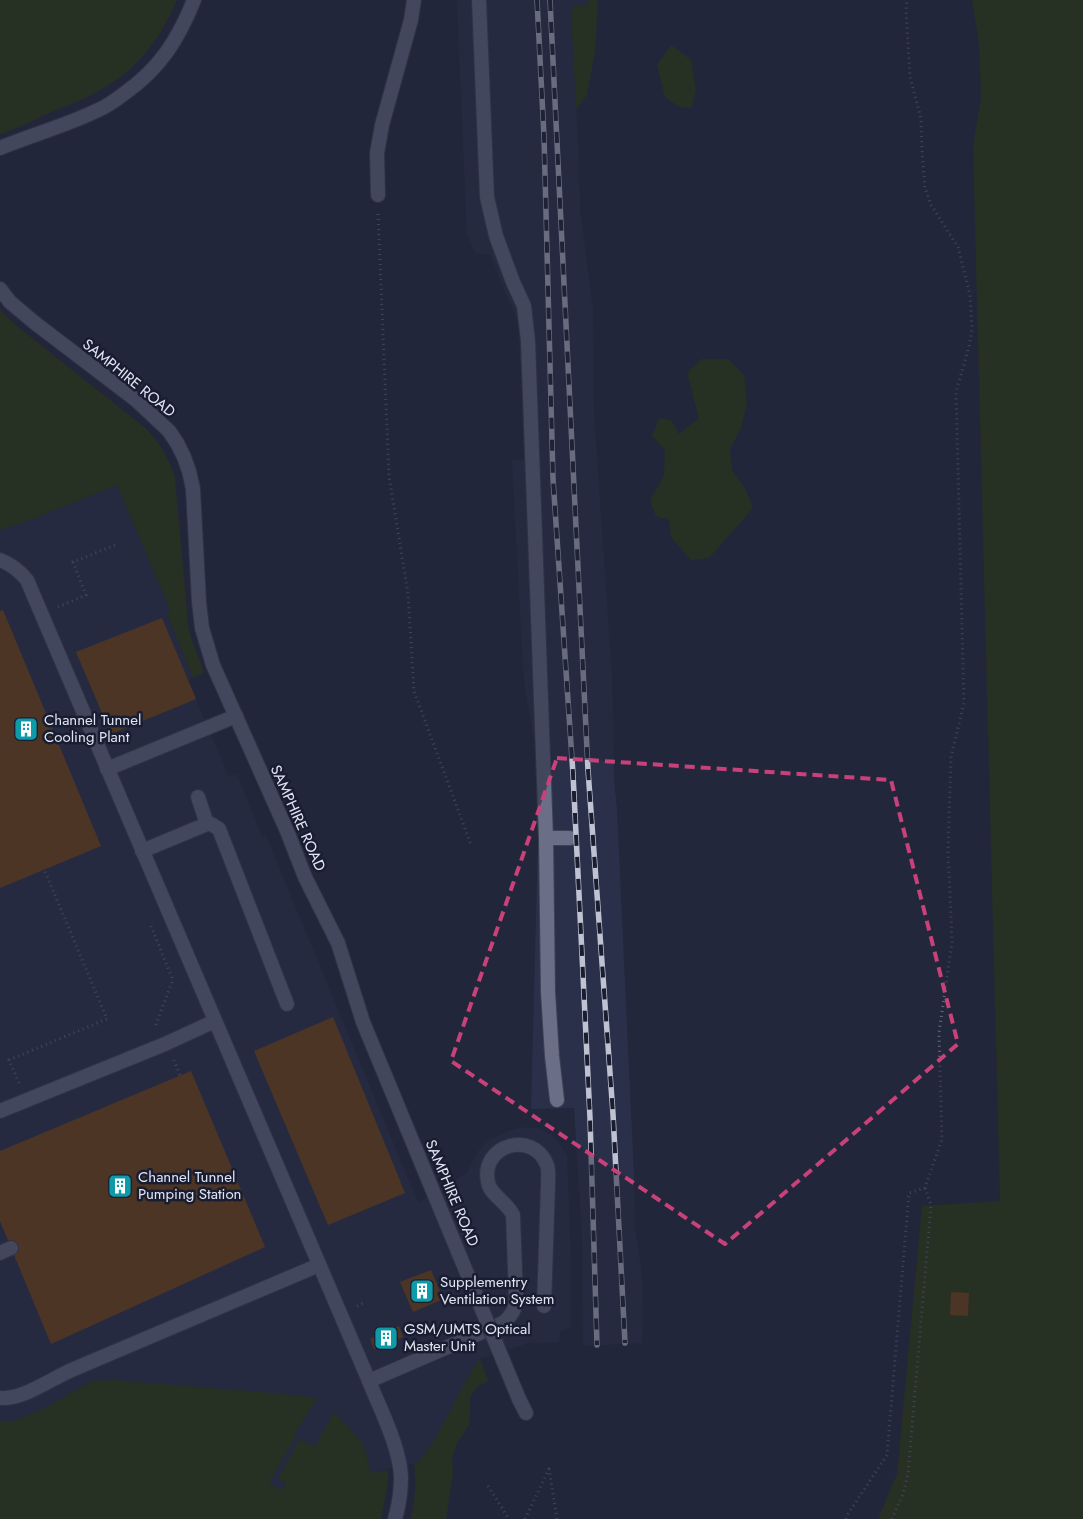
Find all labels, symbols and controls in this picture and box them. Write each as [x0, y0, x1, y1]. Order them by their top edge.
street label: SAMPHIRE ROAD [78, 334, 180, 422]
place label: Channel Tunnel Cooling Plant [44, 709, 141, 748]
building icon: Channel Tunnel Cooling Plant [13, 716, 39, 742]
street label: SAMPHIRE ROAD [265, 761, 331, 875]
street label: SAMPHIRE ROAD [420, 1136, 484, 1250]
place label: Channel Tunnel Pumping Station [138, 1166, 241, 1205]
building icon: Channel Tunnel Pumping Station [107, 1173, 133, 1199]
place label: Supplementry Ventilation System [440, 1271, 554, 1310]
building icon: Supplementry Ventilation System [409, 1278, 435, 1304]
place label: GSM/UMTS Optical Master Unit [404, 1318, 531, 1357]
building icon: GSM/UMTS Optical Master Unit [373, 1325, 399, 1351]

